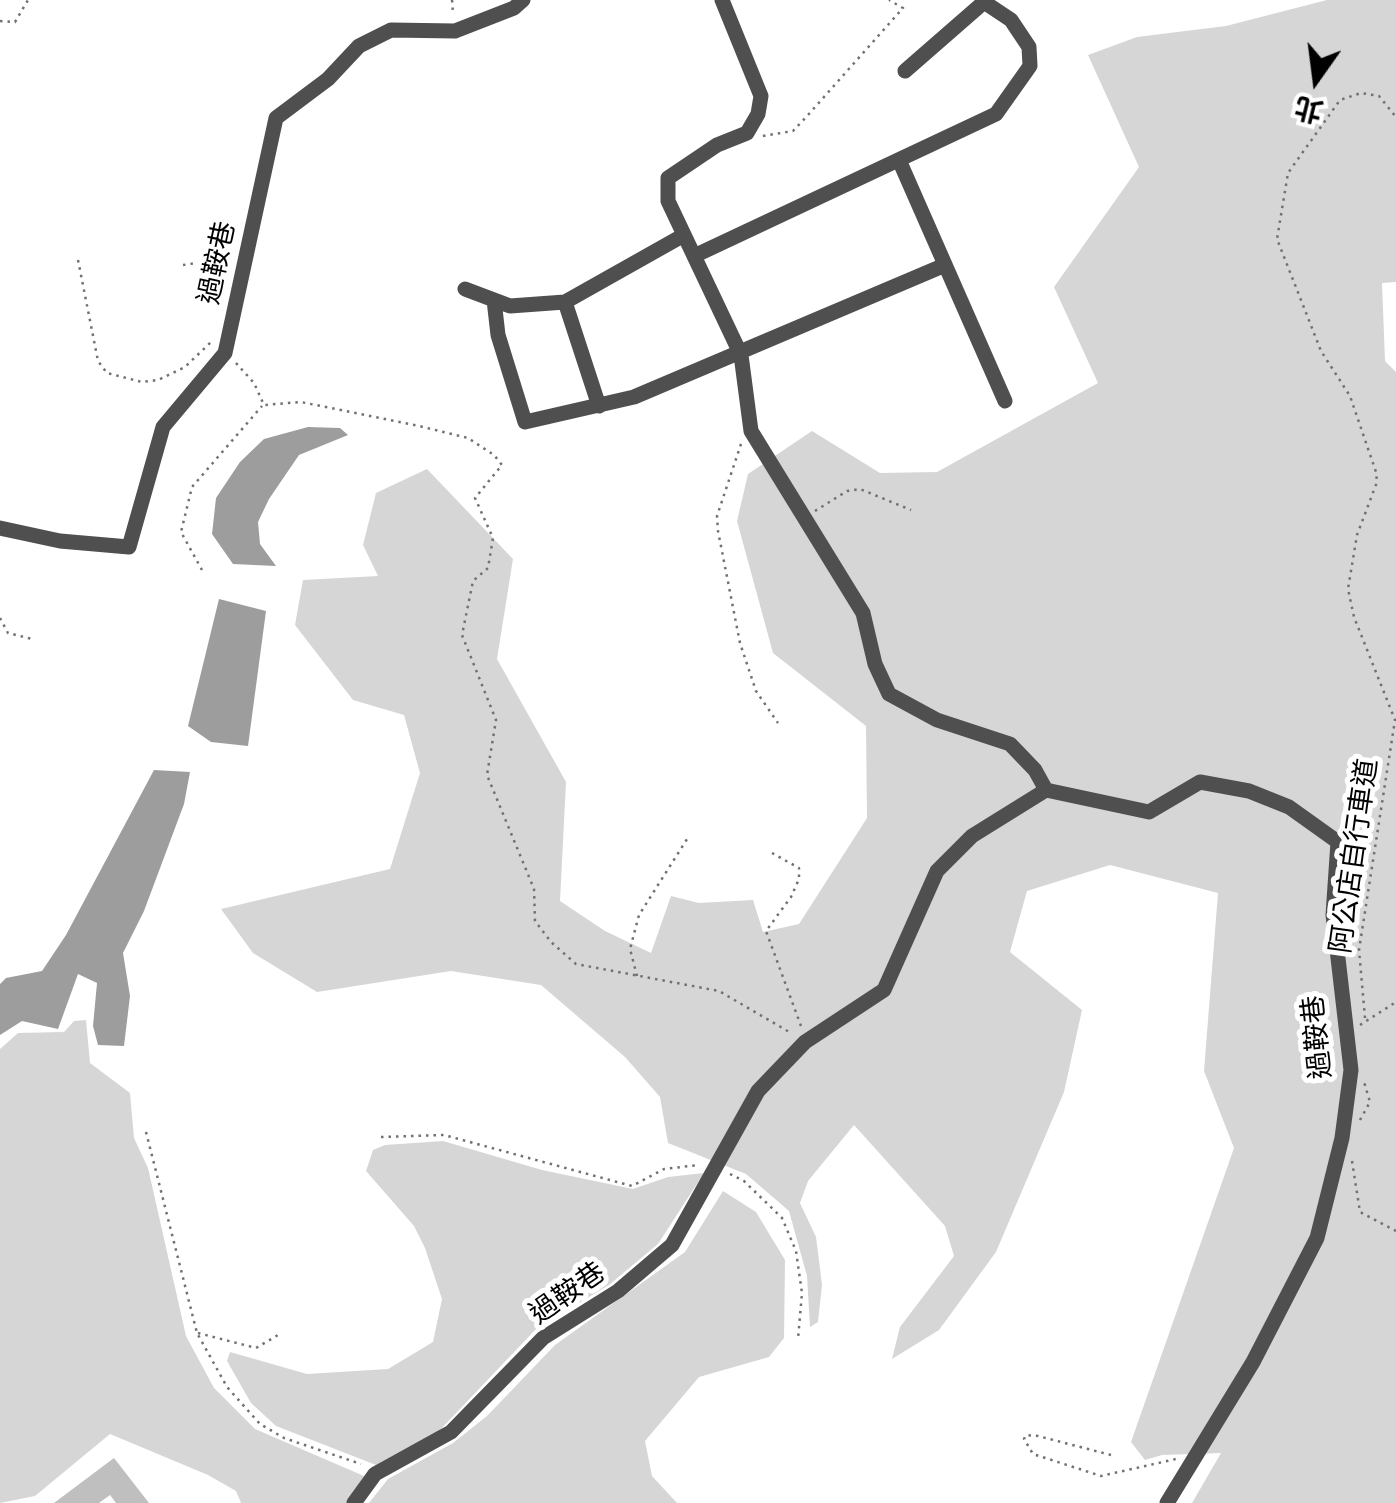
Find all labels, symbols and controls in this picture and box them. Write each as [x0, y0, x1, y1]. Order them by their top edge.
north arrow [1266, 30, 1366, 130]
text: 北 [1291, 90, 1326, 129]
street label: 過鞍巷 [193, 218, 243, 308]
street label: 阿公店自行車道 [1325, 757, 1385, 955]
street label: 過鞍巷 [1297, 993, 1339, 1081]
street label: 過鞍巷 [524, 1256, 612, 1332]

